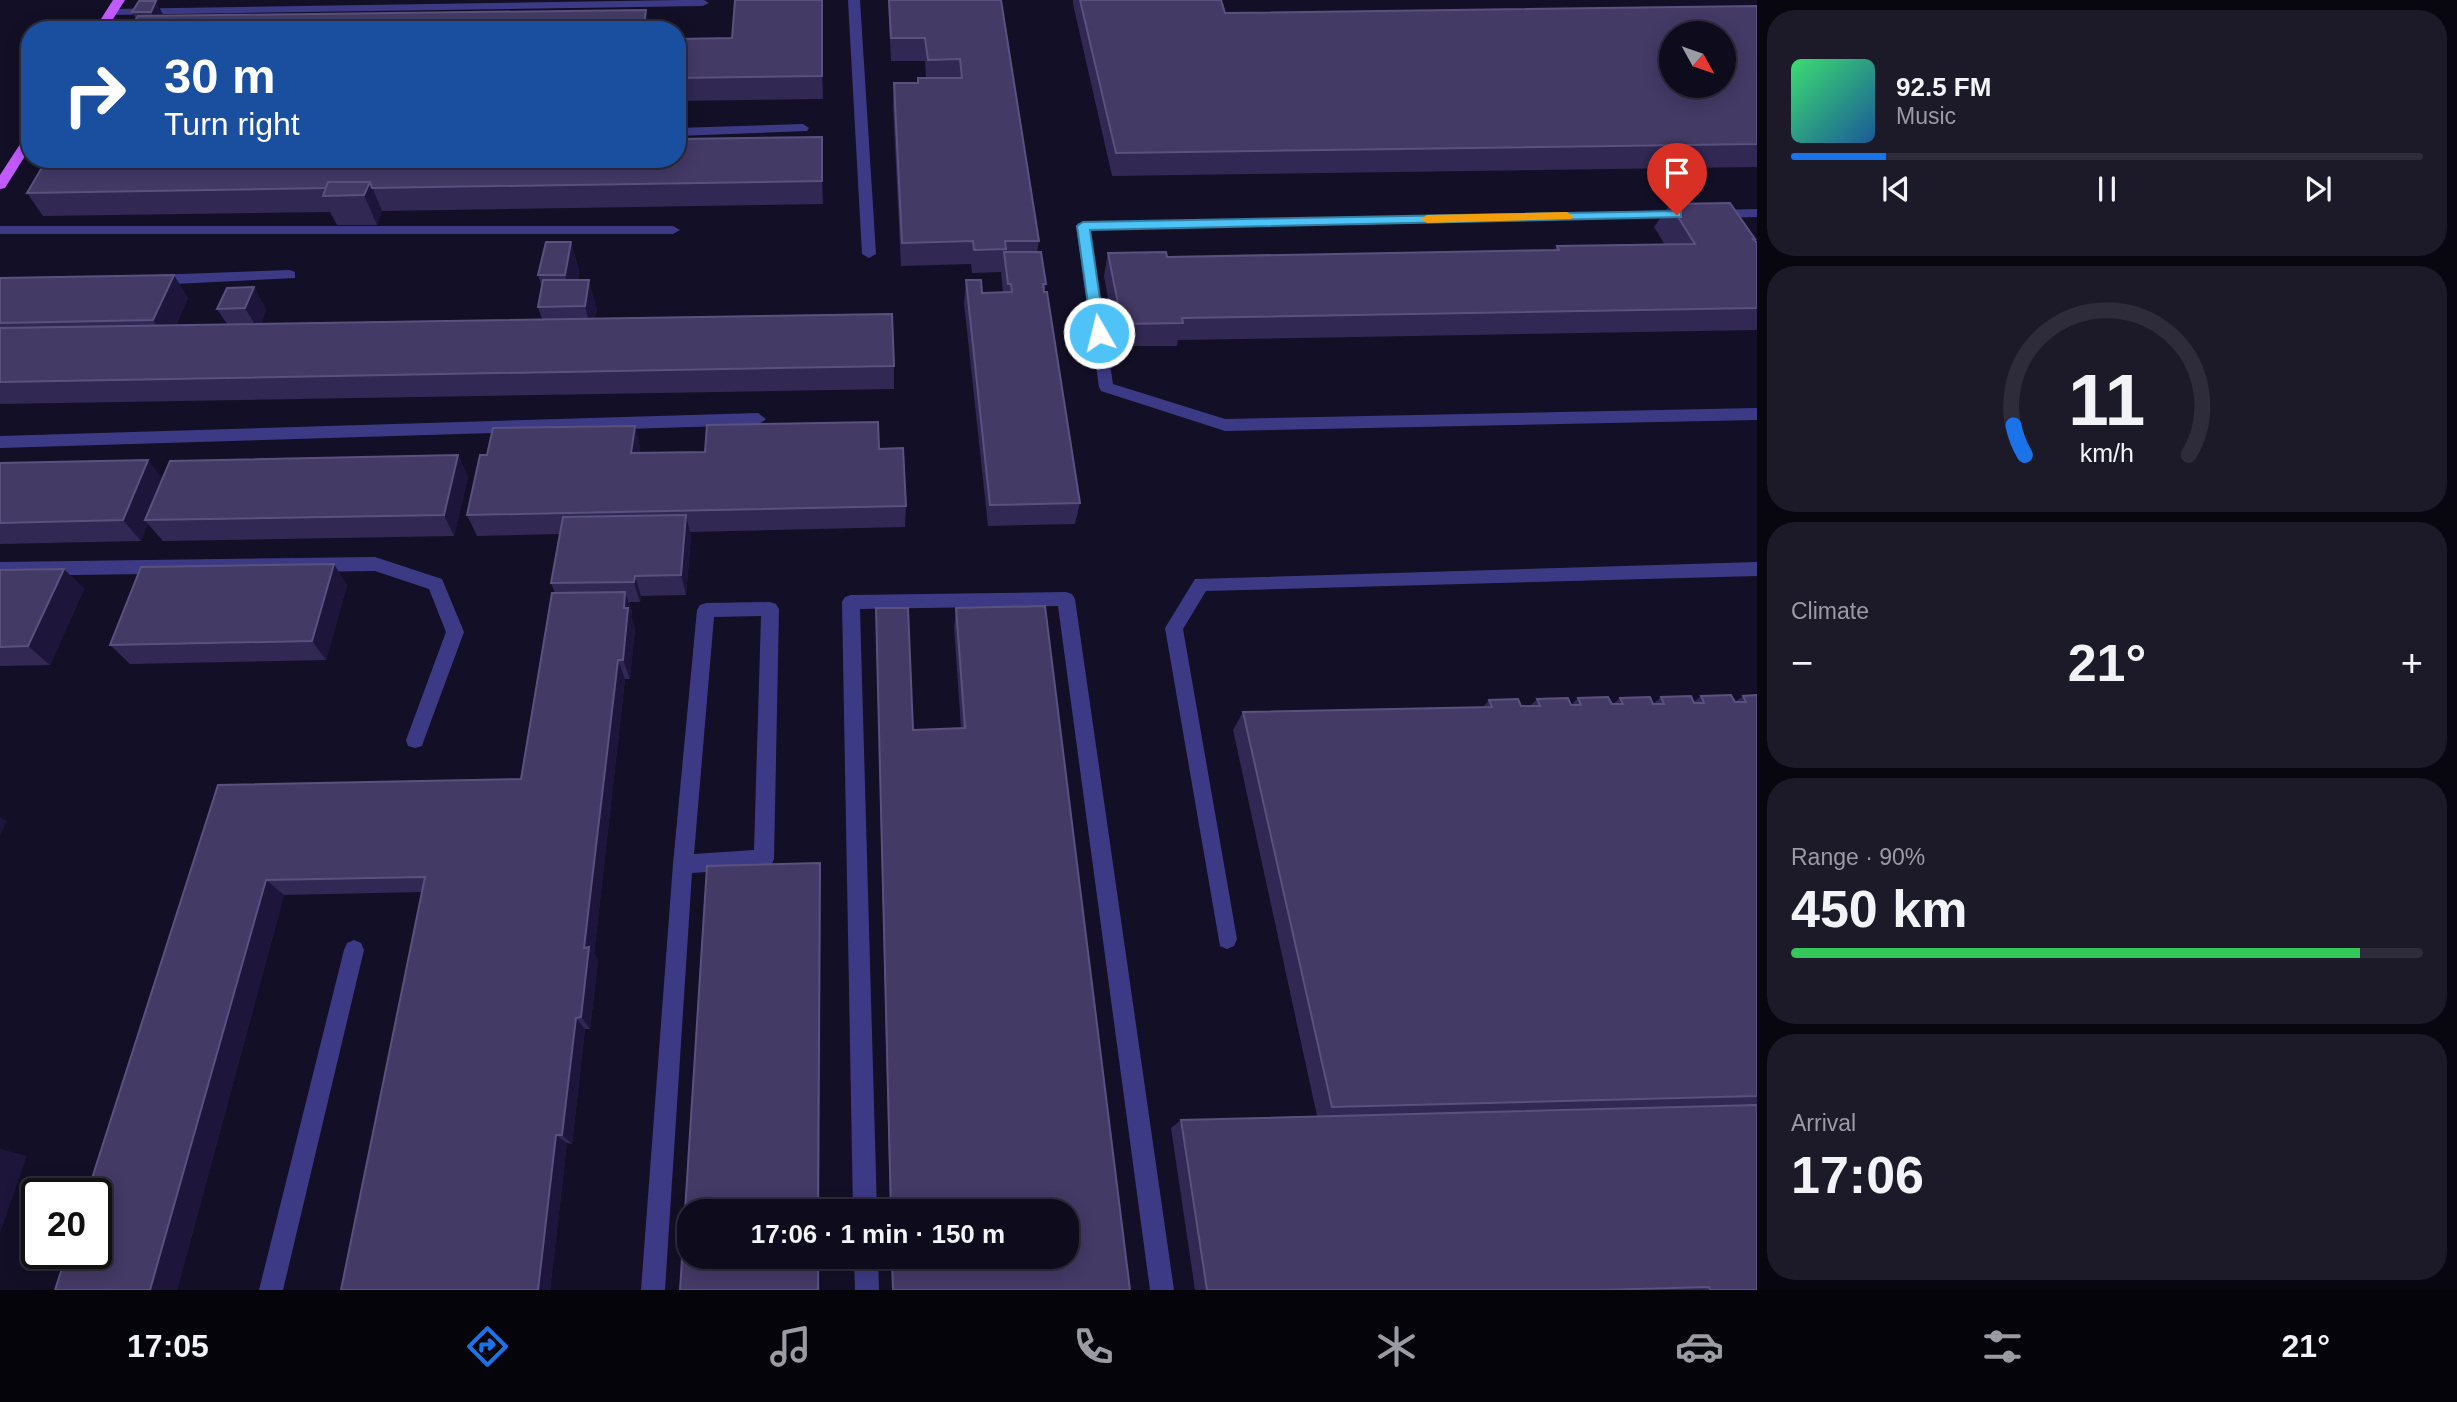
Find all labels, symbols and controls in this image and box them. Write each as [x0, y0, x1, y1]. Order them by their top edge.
north arrow [1659, 21, 1736, 98]
map controls [1659, 21, 1736, 98]
icon: right [49, 49, 140, 140]
text: 30 m [164, 49, 276, 103]
text: 92.5 FM [1896, 72, 1991, 102]
text: Music [1896, 103, 1956, 129]
text: Turn right [164, 106, 300, 142]
pin [1647, 143, 1707, 215]
icon: arrive [1658, 154, 1696, 192]
icon: previous [1877, 170, 1915, 208]
icon: pause [2088, 170, 2126, 208]
icon: next [2299, 170, 2337, 208]
position arrow [1062, 296, 1136, 370]
text: 11 [2069, 359, 2145, 440]
text: km/h [2080, 439, 2134, 467]
text: Climate [1791, 598, 1869, 624]
text: 21° [2068, 634, 2146, 692]
text: − [1791, 642, 1813, 684]
text: + [2401, 642, 2423, 684]
text: Range · 90% [1791, 844, 1925, 870]
text: 450 km [1791, 880, 1967, 938]
text: Arrival [1791, 1110, 1856, 1136]
text: 17:06 [1791, 1146, 1924, 1204]
speed limit sign: 20 [21, 1178, 112, 1269]
text: 17:06 · 1 min · 150 m [751, 1219, 1005, 1249]
icon: directions [463, 1322, 512, 1371]
icon: music [766, 1322, 815, 1371]
icon: phone [1069, 1322, 1118, 1371]
icon: climate [1372, 1322, 1421, 1371]
icon: car [1675, 1322, 1724, 1371]
icon: filters [1978, 1322, 2027, 1371]
text: 17:05 [127, 1328, 209, 1364]
text: 21° [2282, 1328, 2330, 1364]

